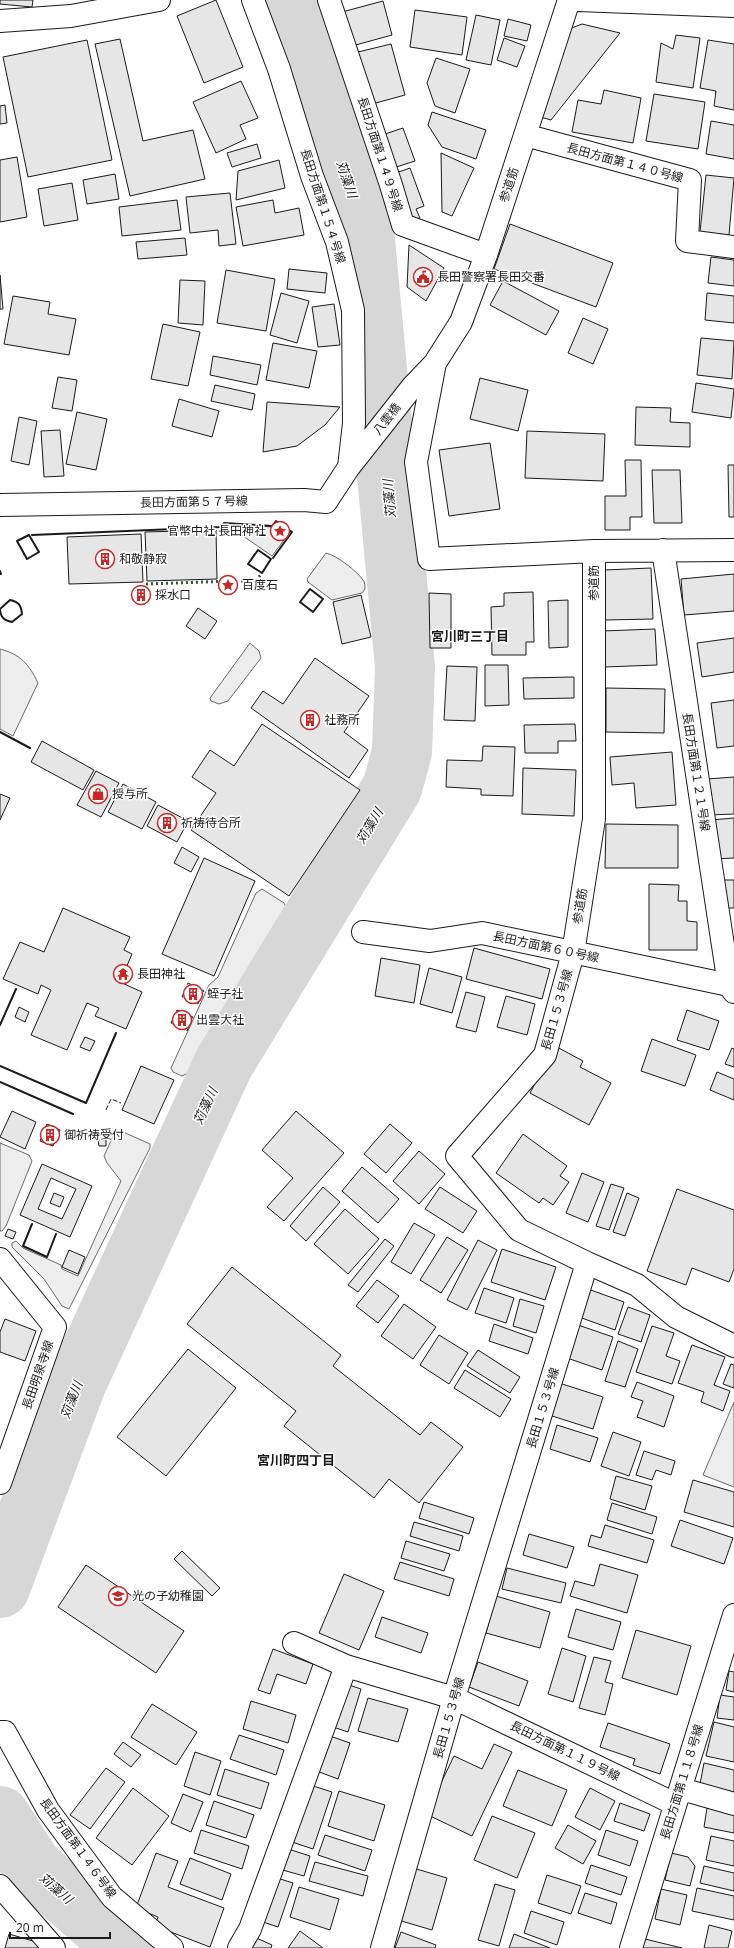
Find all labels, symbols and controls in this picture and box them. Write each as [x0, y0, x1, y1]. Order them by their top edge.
street label: 長田方面第１４９号線 [354, 94, 407, 214]
street label: 長田方面第１４０号線 [565, 139, 685, 186]
street label: 長田方面第１５４号線 [297, 146, 350, 266]
water label: 苅藻川 [332, 158, 363, 202]
street label: 参道筋 [495, 165, 522, 205]
public building icon: 長田警察署長田交番 [412, 266, 434, 288]
place label: 長田警察署長田交番 [437, 268, 545, 285]
street label: 八雲橋 [369, 399, 404, 438]
water label: 苅藻川 [378, 477, 400, 519]
street label: 長田方面第５７号線 [140, 492, 248, 511]
place icon: 官幣中社 長田神社 [269, 520, 291, 542]
place label: 官幣中社 長田神社 [167, 522, 266, 539]
building icon: 和敬静寂 [94, 548, 116, 570]
place label: 和敬静寂 [119, 550, 167, 567]
street label: 参道筋 [585, 565, 602, 601]
place icon: 百度石 [217, 574, 239, 596]
place label: 百度石 [242, 576, 278, 593]
building icon: 採水口 [130, 584, 152, 606]
place label: 採水口 [155, 586, 191, 603]
district label: 宮川町三丁目 [431, 627, 509, 645]
building icon: 社務所 [299, 709, 321, 731]
place label: 社務所 [324, 711, 360, 728]
street label: 長田方面第１２１号線 [679, 711, 714, 833]
shop icon: 授与所 [87, 783, 109, 805]
place label: 授与所 [112, 785, 148, 802]
water label: 苅藻川 [351, 803, 388, 847]
building icon: 祈祷待合所 [156, 812, 178, 834]
place label: 祈祷待合所 [181, 814, 241, 831]
street label: 参道筋 [568, 887, 591, 925]
street label: 長田方面第６０号線 [492, 927, 601, 966]
temple icon: 長田神社 [112, 963, 134, 985]
place label: 長田神社 [137, 965, 185, 982]
street label: 長田１５３号線 [537, 967, 576, 1053]
building icon: 蛭子社 [182, 983, 204, 1005]
place label: 蛭子社 [207, 985, 243, 1002]
building icon: 出雲大社 [171, 1009, 193, 1031]
place label: 出雲大社 [196, 1011, 244, 1028]
water label: 苅藻川 [189, 1083, 222, 1127]
building icon: 御祈祷受付 [39, 1124, 61, 1146]
place label: 御祈祷受付 [64, 1126, 124, 1143]
street label: 長田明泉寺線 [18, 1338, 57, 1412]
street label: 長田１５３号線 [522, 1365, 563, 1451]
water label: 苅藻川 [56, 1377, 87, 1421]
district label: 宮川町四丁目 [257, 1451, 335, 1469]
school or university icon: 光の子幼稚園 [107, 1585, 129, 1607]
place label: 光の子幼稚園 [132, 1587, 204, 1604]
street label: 長田１５３号線 [429, 1675, 468, 1761]
street label: 長田方面第１１９号線 [508, 1717, 623, 1784]
street label: 長田方面第１１８号線 [656, 1722, 707, 1842]
street label: 長田方面第１４６号線 [36, 1794, 121, 1901]
water label: 苅藻川 [35, 1868, 78, 1909]
scale bar [10, 1914, 110, 1940]
text: 20 m [16, 1919, 44, 1936]

